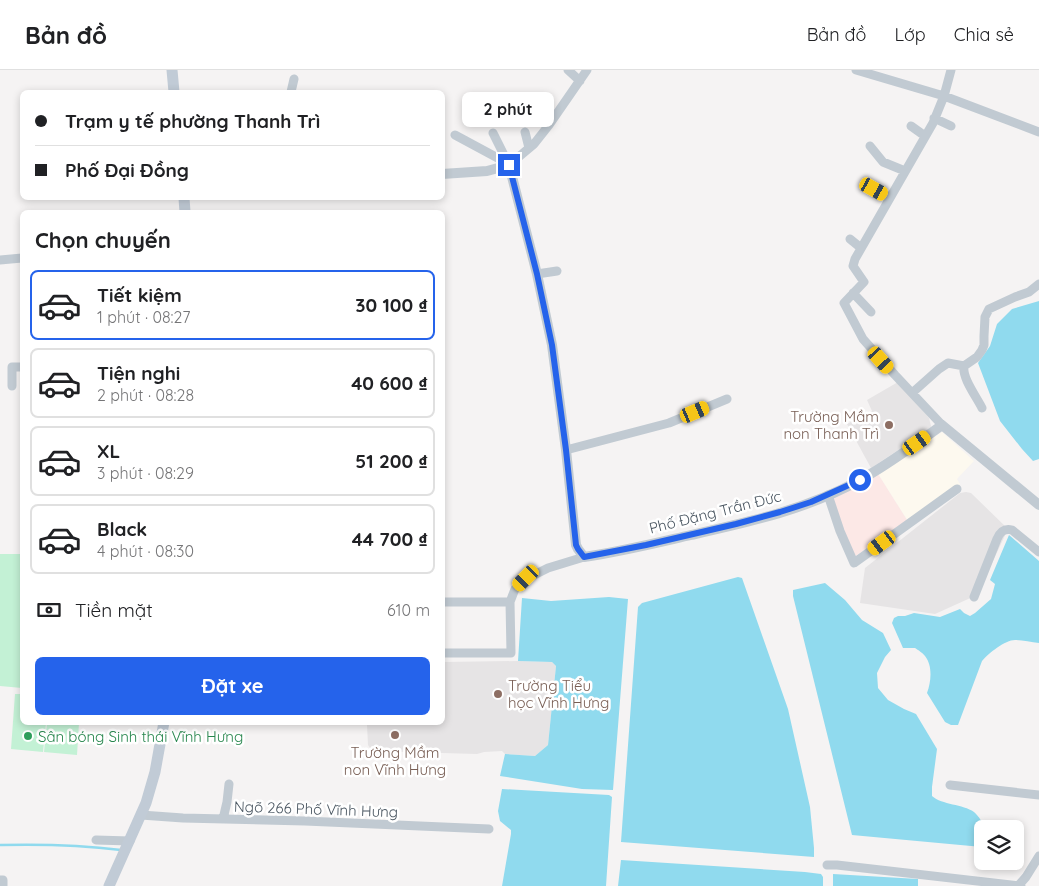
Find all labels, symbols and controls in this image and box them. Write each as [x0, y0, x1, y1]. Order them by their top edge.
text: Bản đồ [25, 20, 107, 50]
text: Bản đồ [807, 23, 866, 46]
text: Lớp [894, 23, 926, 46]
text: Chia sẻ [954, 23, 1014, 46]
callout: 2 phút [463, 92, 555, 128]
text: 2 phút [484, 99, 532, 119]
text: Trạm y tế phường Thanh Trì [65, 109, 320, 133]
route end [498, 154, 520, 176]
text: Phố Đại Đồng [65, 158, 189, 182]
car [857, 175, 890, 203]
text: Chọn chuyến [35, 226, 171, 254]
icon: car [37, 283, 82, 328]
text: Tiết kiệm [97, 283, 182, 307]
text: 30 100 ₫ [355, 293, 428, 317]
text: 1 phút · 08:27 [97, 307, 190, 327]
car [865, 344, 896, 376]
icon: car [37, 361, 82, 406]
text: Tiện nghi [97, 361, 180, 385]
text: 40 600 ₫ [351, 371, 428, 395]
text: 2 phút · 08:28 [97, 385, 194, 405]
car [678, 399, 711, 425]
place label: Trường Mầm non Thanh Trì [783, 407, 879, 443]
marker: Trường Mầm non Thanh Trì [883, 419, 895, 431]
car [900, 428, 933, 458]
icon: car [37, 439, 82, 484]
text: XL [97, 439, 120, 463]
text: 51 200 ₫ [355, 449, 428, 473]
text: 3 phút · 08:29 [97, 463, 194, 483]
route start [849, 469, 871, 491]
street label: Phố Đặng Trần Đức [647, 486, 783, 538]
icon: car [37, 517, 82, 562]
text: Black [97, 517, 147, 541]
text: 44 700 ₫ [352, 527, 428, 551]
car [865, 528, 898, 558]
text: 4 phút · 08:30 [97, 541, 194, 561]
car [510, 562, 541, 594]
icon: cash [35, 596, 63, 624]
text: Tiền mặt [75, 598, 153, 622]
text: 610 m [387, 600, 430, 620]
button: Đặt xe [35, 657, 430, 715]
place label: Trường Tiểu học Vĩnh Hưng [508, 676, 609, 712]
marker: Trường Tiểu học Vĩnh Hưng [492, 688, 504, 700]
place label: Sân bóng Sinh thái Vĩnh Hưng [38, 727, 243, 746]
marker: Trường Mầm non Vĩnh Hưng [389, 729, 401, 741]
marker: Sân bóng Sinh thái Vĩnh Hưng [22, 730, 34, 742]
place label: Trường Mầm non Vĩnh Hưng [344, 743, 446, 779]
street label: Ngõ 266 Phố Vĩnh Hưng [233, 797, 399, 821]
map controls [974, 820, 1024, 870]
button: layers [974, 820, 1024, 870]

